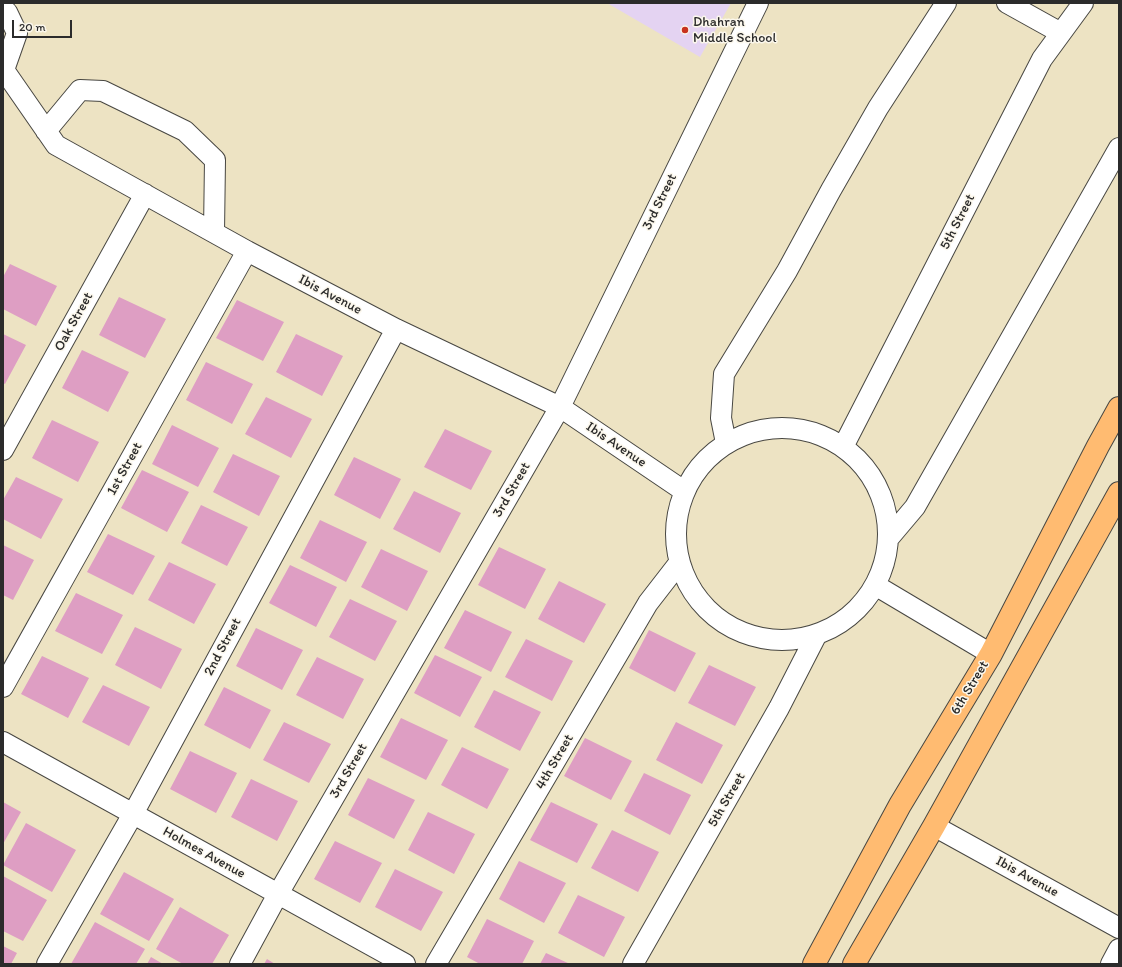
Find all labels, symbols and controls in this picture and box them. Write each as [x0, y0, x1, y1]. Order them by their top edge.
scale bar [14, 12, 74, 38]
place label: Dhahran Middle School [693, 14, 776, 46]
text: 20 m [19, 20, 46, 34]
marker: Dhahran Middle School [680, 25, 690, 35]
street label: 3rd Street [639, 171, 681, 233]
street label: 5th Street [937, 191, 979, 253]
street label: Ibis Avenue [295, 271, 365, 319]
street label: Oak Street [51, 290, 97, 354]
street label: Ibis Avenue [583, 419, 649, 471]
street label: 1st Street [104, 440, 146, 498]
street label: 3rd Street [490, 459, 534, 521]
street label: 2nd Street [201, 615, 245, 679]
street label: 6th Street [947, 658, 993, 718]
street label: 4th Street [532, 731, 578, 793]
street label: 3rd Street [327, 740, 371, 802]
street label: 5th Street [705, 770, 749, 830]
street label: Holmes Avenue [160, 823, 248, 883]
street label: Ibis Avenue [993, 853, 1061, 901]

